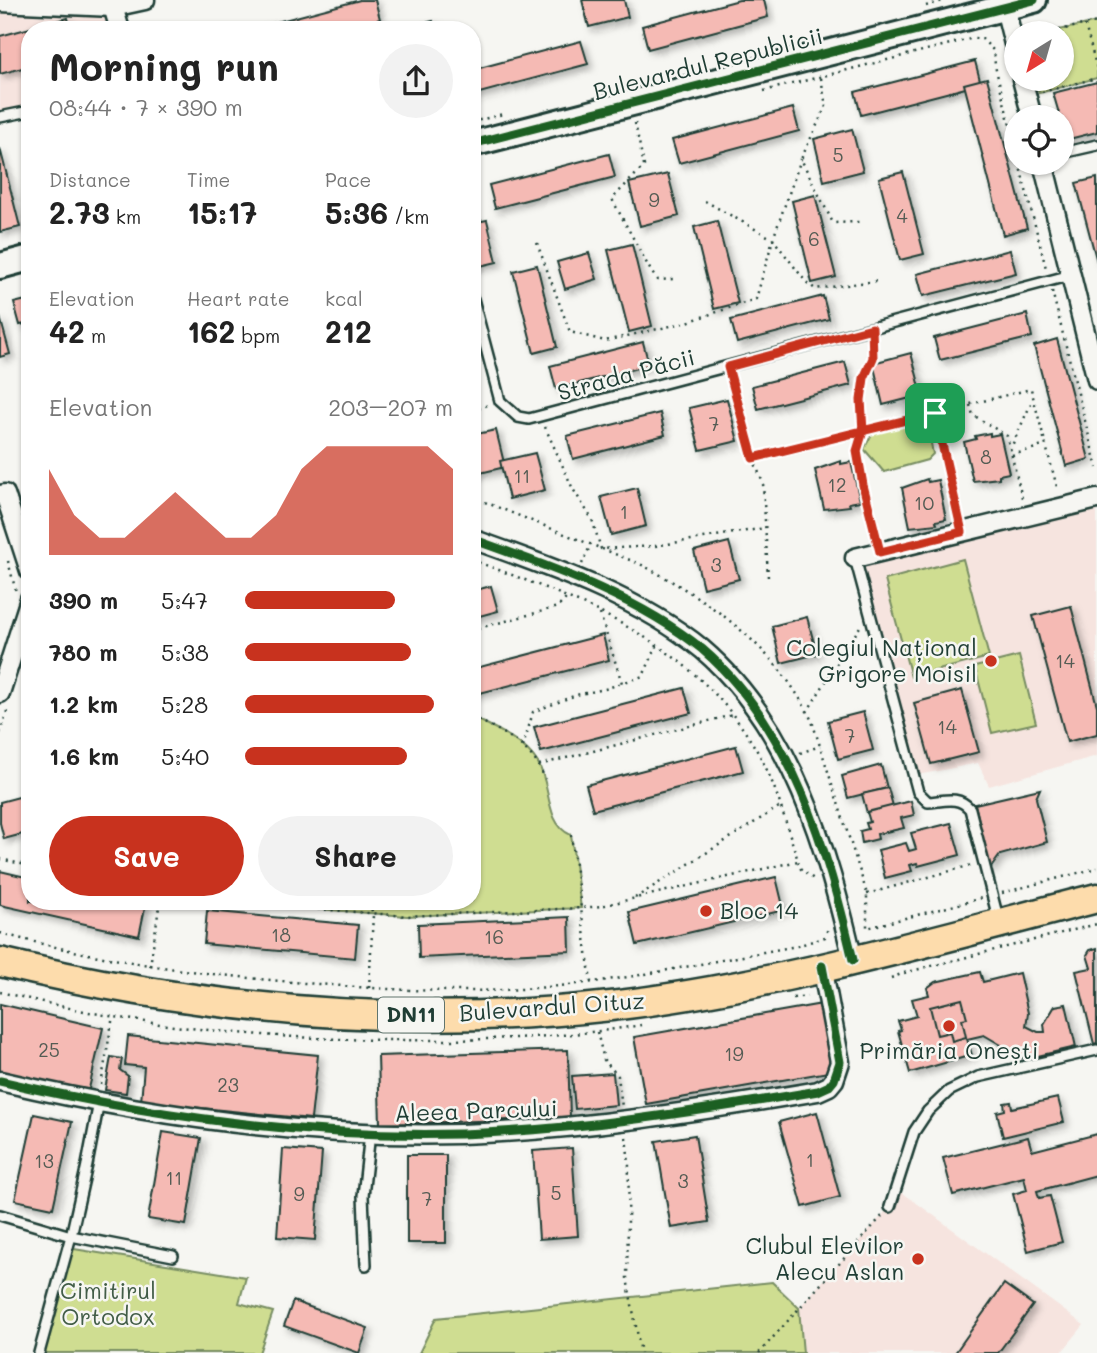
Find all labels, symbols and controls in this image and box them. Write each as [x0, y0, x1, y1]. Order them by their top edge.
street label: Bulevardul Republicii [590, 20, 826, 106]
north arrow [1004, 21, 1074, 91]
map controls [1004, 21, 1074, 175]
text: Morning run [49, 41, 279, 91]
button: share [379, 44, 453, 118]
text: 08:44 · 7 × 390 m [49, 92, 243, 122]
button: locate [1004, 105, 1074, 175]
house number: 5 [832, 142, 844, 167]
text: Distance [49, 167, 131, 192]
text: Time [187, 167, 230, 192]
text: Pace [325, 167, 371, 192]
house number: 9 [648, 187, 660, 212]
text: 2.73 [49, 192, 110, 232]
text: 15:17 [187, 192, 257, 232]
text: 5:36 [325, 192, 388, 232]
house number: 4 [896, 203, 908, 228]
text: km [110, 204, 141, 229]
text: /km [388, 204, 429, 229]
house number: 6 [808, 226, 820, 251]
text: Elevation [49, 286, 134, 311]
text: Heart rate [187, 286, 290, 311]
text: kcal [325, 286, 363, 311]
text: 42 [49, 311, 85, 351]
text: 162 [187, 311, 235, 351]
text: 212 [325, 311, 372, 351]
text: m [85, 323, 106, 348]
text: bpm [235, 323, 280, 348]
street label: Strada Păcii [554, 341, 698, 407]
pin [905, 383, 965, 443]
text: Elevation [49, 392, 152, 422]
text: 203–207 m [328, 392, 453, 422]
icon: arrive [916, 394, 954, 432]
house number: 7 [709, 411, 719, 436]
house number: 8 [980, 444, 992, 469]
house number: 11 [514, 463, 531, 488]
house number: 12 [827, 472, 847, 497]
house number: 10 [914, 490, 934, 515]
house number: 1 [620, 499, 628, 524]
house number: 3 [710, 552, 722, 577]
text: 390 m [49, 585, 118, 615]
text: 5:47 [161, 585, 208, 615]
place label: Colegiul Național Grigore Moisil [786, 632, 977, 688]
text: 780 m [49, 637, 117, 667]
text: 5:38 [161, 637, 209, 667]
house number: 14 [1055, 648, 1075, 673]
marker: Colegiul Național Grigore Moisil [983, 653, 999, 669]
text: 1.2 km [49, 689, 118, 719]
text: 5:28 [161, 689, 208, 719]
house number: 14 [937, 714, 957, 739]
house number: 7 [845, 723, 855, 748]
text: 1.6 km [49, 741, 119, 771]
text: 5:40 [161, 741, 209, 771]
button: Save [49, 816, 244, 896]
button: Share [258, 816, 453, 896]
place label: Bloc 14 [720, 895, 799, 925]
marker: Bloc 14 [698, 903, 714, 919]
house number: 18 [271, 922, 291, 947]
house number: 16 [484, 924, 504, 949]
street label: Bulevardul Oituz [458, 985, 646, 1027]
road number: DN11 [378, 998, 444, 1032]
marker: Primăria Onești [941, 1018, 957, 1034]
place label: Primăria Onești [859, 1035, 1039, 1066]
house number: 25 [38, 1037, 60, 1062]
house number: 19 [724, 1041, 744, 1066]
house number: 23 [217, 1072, 239, 1097]
street label: Aleea Parcului [394, 1092, 558, 1128]
house number: 1 [806, 1147, 814, 1172]
house number: 13 [34, 1148, 54, 1173]
house number: 11 [166, 1165, 183, 1190]
house number: 3 [677, 1168, 689, 1193]
house number: 5 [550, 1180, 562, 1205]
house number: 9 [293, 1181, 305, 1206]
house number: 7 [422, 1186, 432, 1211]
place label: Clubul Elevilor Alecu Aslan [746, 1230, 904, 1286]
marker: Clubul Elevilor Alecu Aslan [910, 1251, 926, 1267]
park label: Cimitirul Ortodox [60, 1275, 156, 1331]

